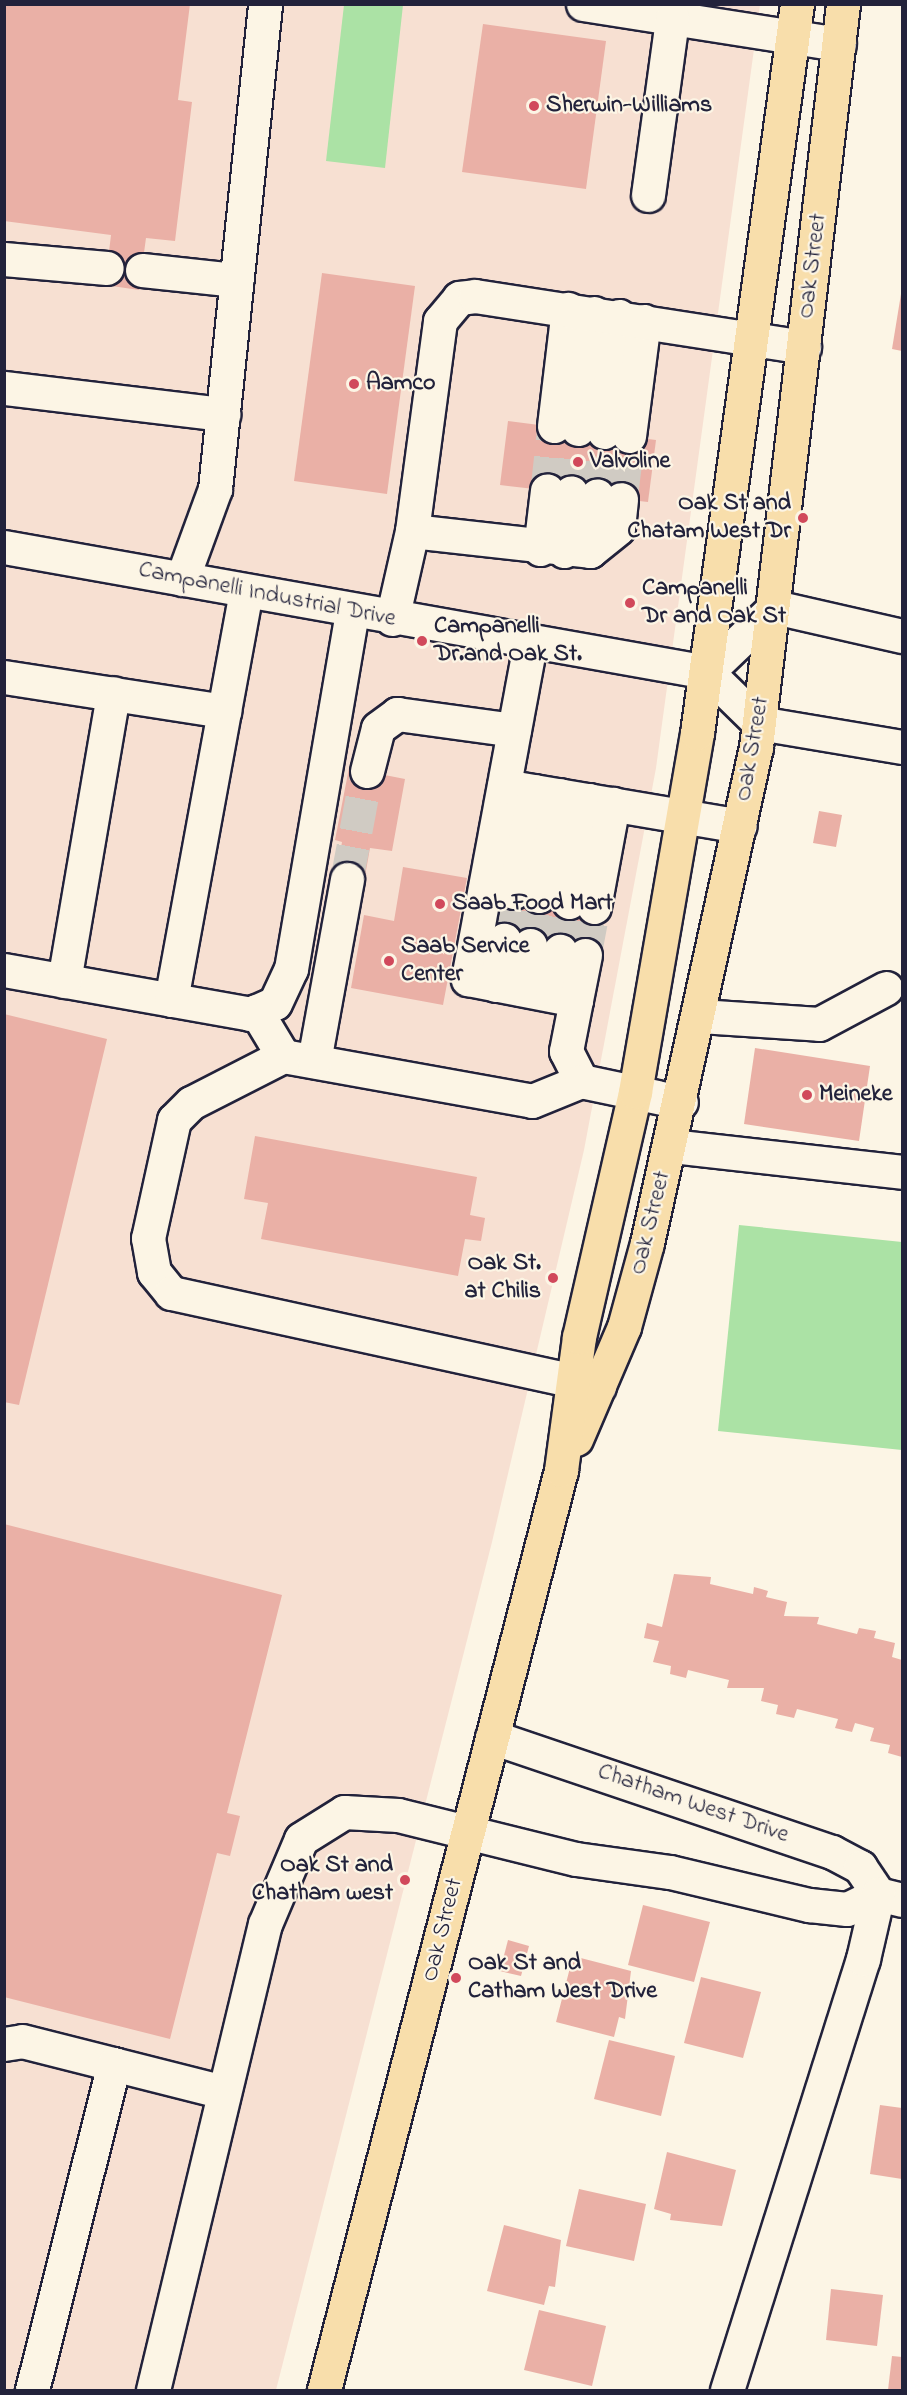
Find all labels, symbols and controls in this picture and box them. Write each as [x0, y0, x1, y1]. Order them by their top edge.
place label: Sherwin-Williams [546, 92, 712, 120]
marker: Sherwin-Williams [527, 99, 541, 113]
street label: Oak Street [792, 212, 834, 320]
place label: Aamco [366, 370, 436, 398]
marker: Aamco [347, 377, 361, 391]
place label: Valvoline [590, 448, 670, 476]
marker: Valvoline [571, 455, 585, 469]
place label: Oak St and Chatam West Dr [627, 490, 791, 546]
marker: Oak St and Chatam West Dr [796, 511, 810, 525]
street label: Campanelli Industrial Drive [136, 556, 398, 634]
place label: Campanelli Dr and Oak St [642, 575, 786, 631]
marker: Campanelli Dr and Oak St [623, 596, 637, 610]
place label: Campanelli Dr.and Oak St. [434, 613, 582, 669]
marker: Campanelli Dr.and Oak St. [415, 634, 429, 648]
street label: Oak Street [730, 694, 776, 804]
place label: Saab Food Mart [452, 890, 613, 918]
marker: Saab Food Mart [433, 897, 447, 911]
place label: Saab Service Center [401, 933, 530, 989]
marker: Saab Service Center [382, 954, 396, 968]
place label: Meineke [819, 1081, 892, 1109]
marker: Meineke [800, 1088, 814, 1102]
street label: Oak Street [624, 1168, 678, 1278]
place label: Oak St. at Chilis [465, 1250, 541, 1306]
marker: Oak St. at Chilis [546, 1271, 560, 1285]
street label: Chatham West Drive [594, 1758, 792, 1850]
place label: Oak St and Chatham west [252, 1852, 393, 1908]
marker: Oak St and Chatham west [398, 1873, 412, 1887]
street label: Oak Street [416, 1875, 470, 1985]
place label: Oak St and Catham West Drive [468, 1950, 657, 2006]
marker: Oak St and Catham West Drive [449, 1971, 463, 1985]

